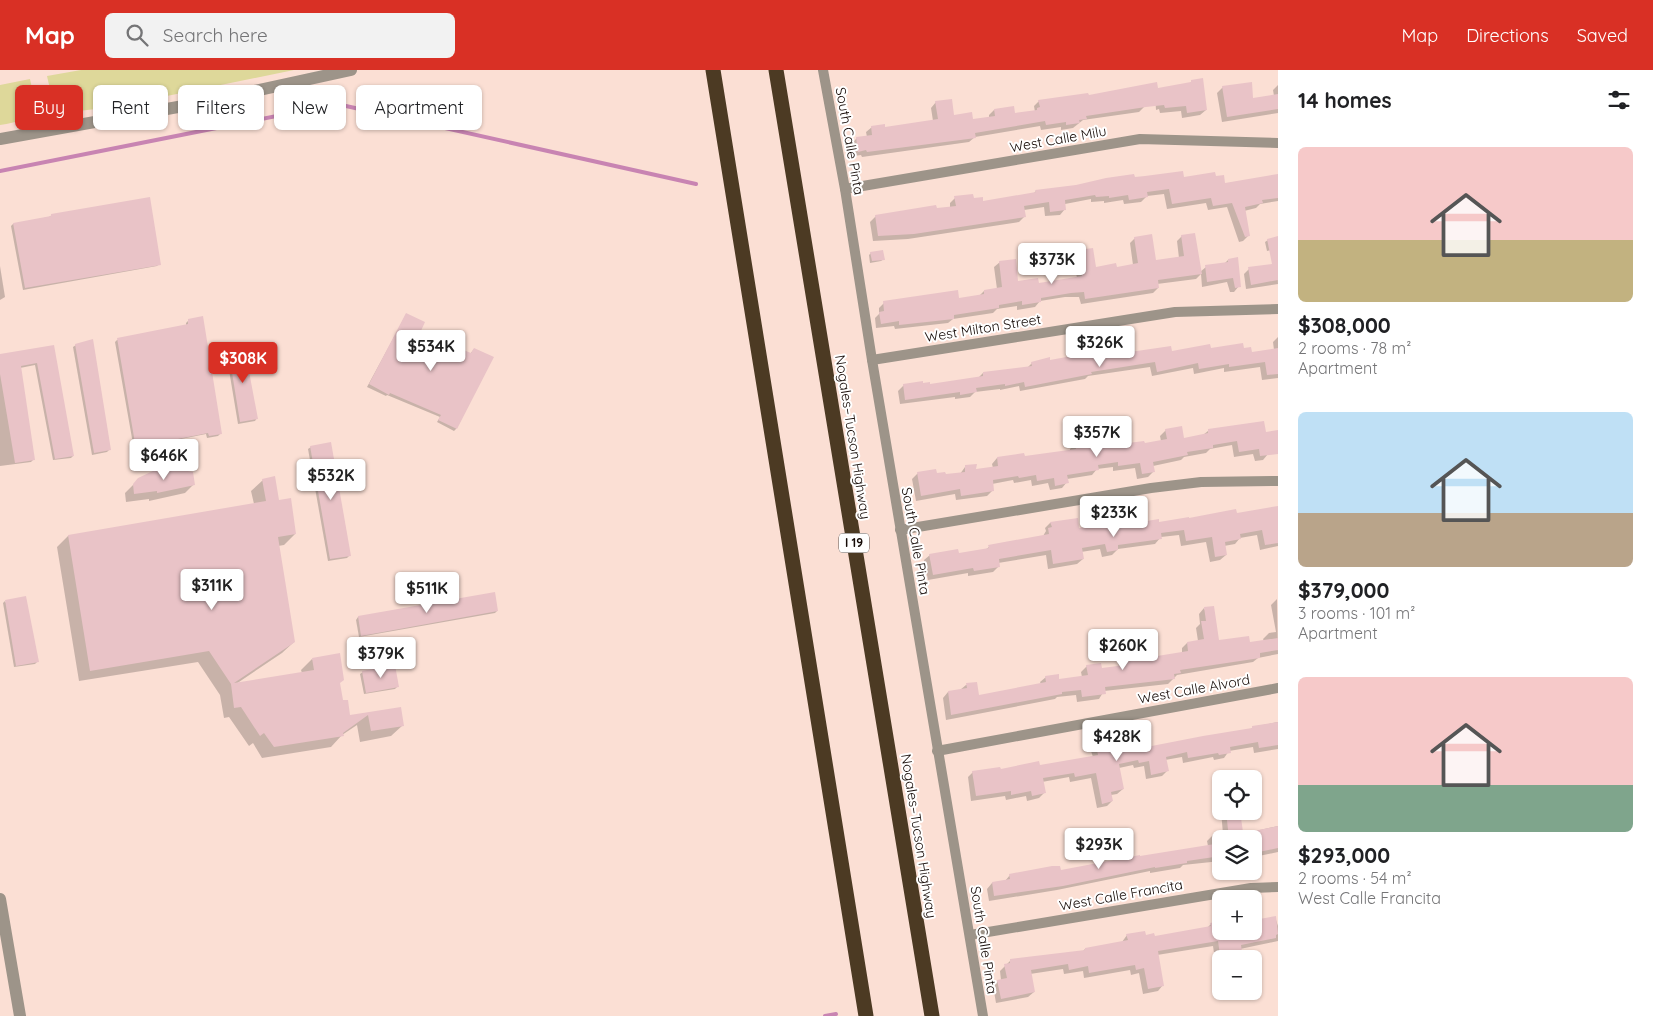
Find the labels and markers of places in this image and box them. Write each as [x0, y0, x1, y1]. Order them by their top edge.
pin: $373K [1017, 242, 1087, 285]
pin: $326K [1065, 326, 1135, 368]
pin: $534K [396, 330, 466, 372]
pin: $308K [208, 342, 278, 384]
pin: $357K [1062, 416, 1132, 458]
pin: $646K [129, 438, 199, 481]
pin: $532K [296, 458, 366, 501]
pin: $233K [1079, 496, 1149, 538]
pin: $311K [177, 568, 247, 611]
pin: $511K [392, 572, 462, 614]
pin: $260K [1088, 628, 1158, 671]
pin: $379K [346, 636, 416, 679]
pin: $428K [1082, 720, 1152, 762]
pin: $293K [1064, 828, 1134, 870]

